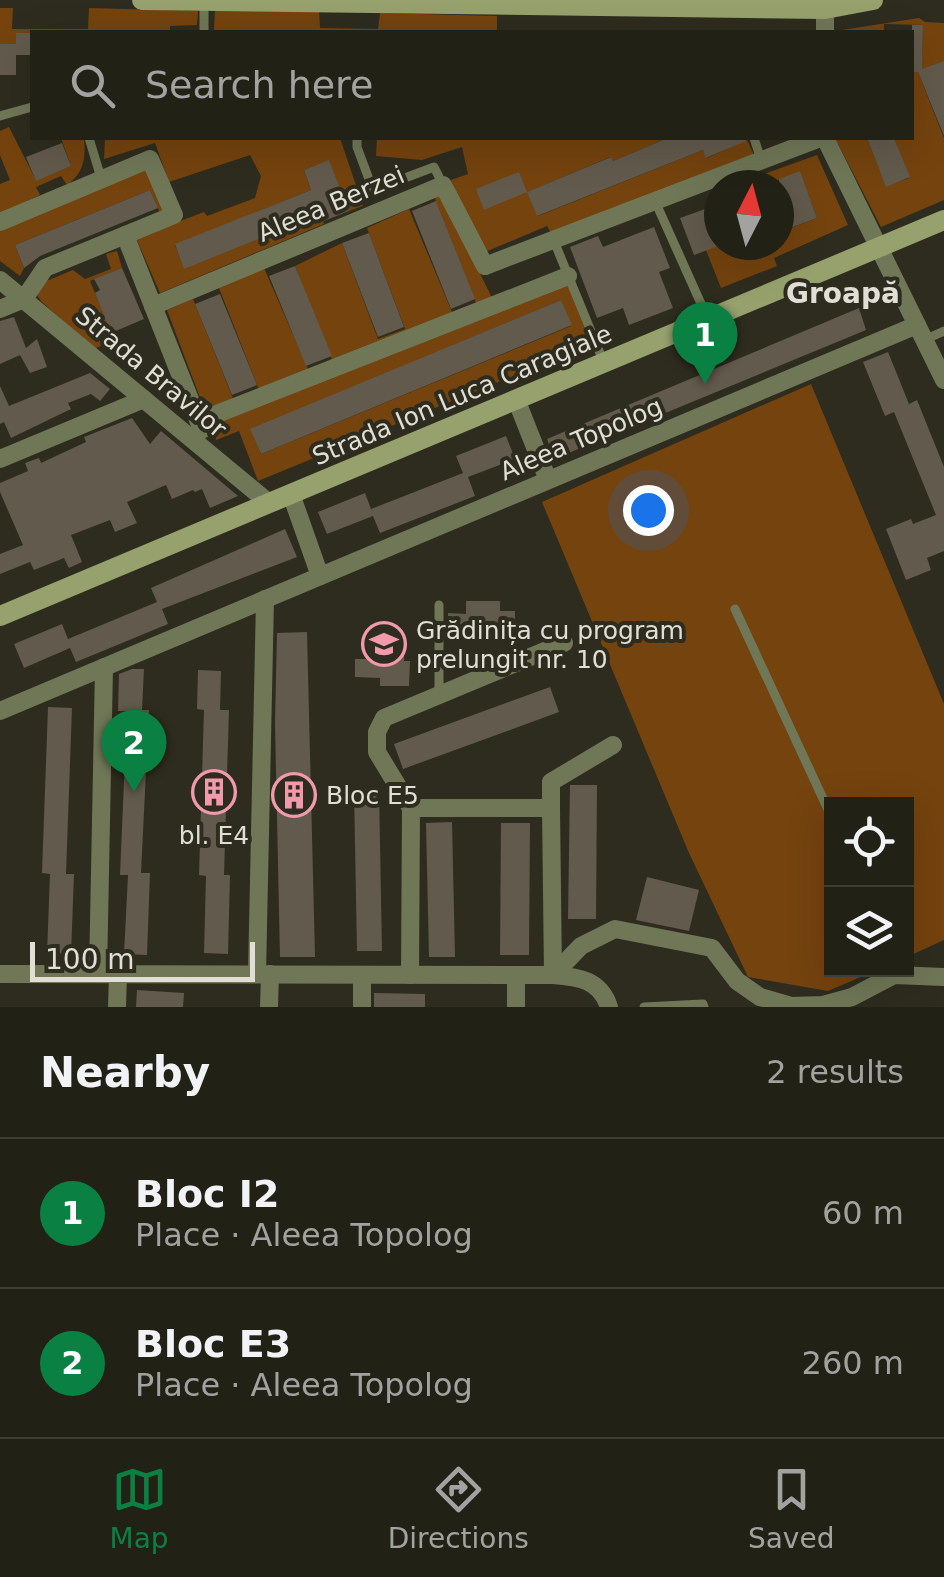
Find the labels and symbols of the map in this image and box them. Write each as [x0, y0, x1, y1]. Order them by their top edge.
street label: Aleea Berzei [253, 160, 409, 248]
north arrow [704, 170, 794, 260]
district label: Groapă [786, 277, 900, 310]
street label: Strada Bravilor [70, 301, 233, 444]
pin: 1 [672, 302, 738, 384]
street label: Strada Ion Luca Caragiale [308, 319, 616, 471]
street label: Aleea Topolog [495, 392, 667, 486]
your location [623, 485, 674, 536]
place label: Grădinița cu program prelungit nr. 10 [416, 616, 684, 674]
school or university icon: Grădinița cu program prelungit nr. 10 [361, 621, 407, 667]
pin: 2 [102, 710, 166, 792]
building icon: bl. E4 [191, 769, 237, 815]
building icon: Bloc E5 [271, 772, 317, 818]
place label: Bloc E5 [326, 781, 419, 810]
place label: bl. E4 [179, 821, 249, 850]
scale bar [30, 937, 255, 981]

